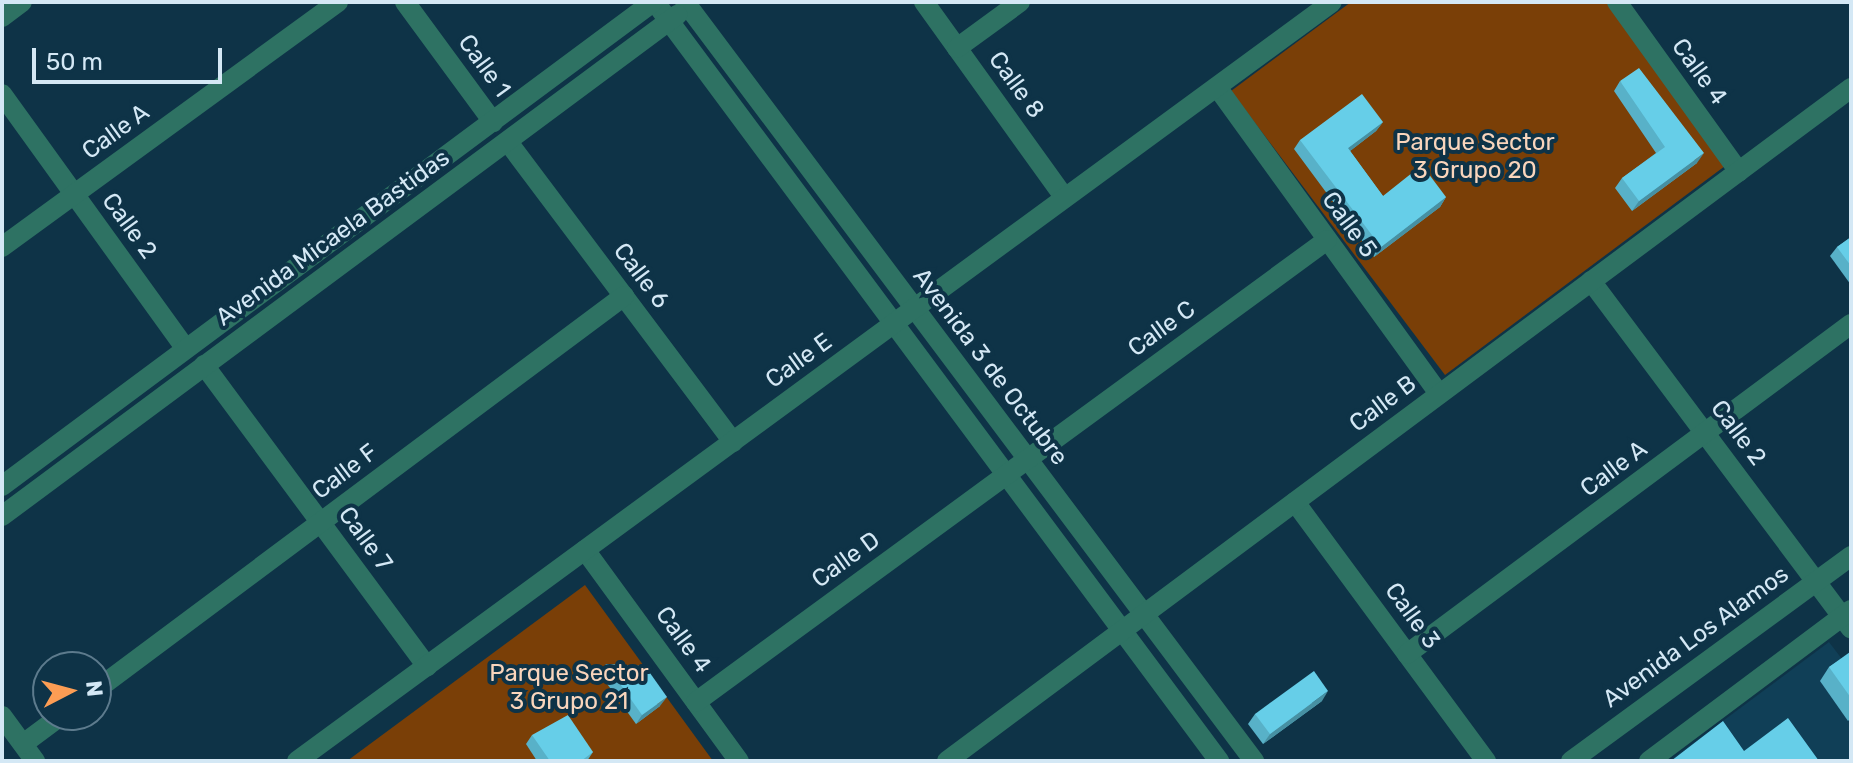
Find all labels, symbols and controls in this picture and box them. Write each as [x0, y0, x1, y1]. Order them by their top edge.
street label: Calle 1 [452, 29, 516, 103]
scale bar [36, 32, 226, 82]
street label: Calle 4 [1665, 33, 1733, 111]
street label: Calle 8 [982, 46, 1050, 124]
text: 50 m [46, 48, 103, 76]
street label: Calle A [77, 98, 155, 166]
park label: Parque Sector 3 Grupo 20 [1395, 129, 1555, 185]
street label: Avenida Micaela Bastidas [211, 144, 455, 332]
street label: Calle 5 [1315, 186, 1383, 264]
street label: Calle 2 [96, 187, 162, 265]
street label: Calle 6 [607, 238, 675, 314]
street label: Avenida 3 de Octubre [907, 263, 1073, 471]
street label: Calle C [1123, 295, 1201, 363]
street label: Calle E [760, 327, 838, 395]
street label: Calle B [1344, 370, 1422, 438]
street label: Calle 2 [1704, 395, 1772, 471]
street label: Calle A [1575, 435, 1653, 503]
street label: Calle F [307, 438, 383, 506]
street label: Calle 7 [332, 501, 398, 577]
street label: Calle D [806, 526, 886, 594]
street label: Avenida Los Alamos [1597, 560, 1795, 714]
street label: Calle 3 [1378, 577, 1446, 655]
street label: Calle 4 [649, 601, 717, 679]
north arrow [32, 651, 112, 731]
park label: Parque Sector 3 Grupo 21 [489, 660, 649, 716]
text: N [80, 679, 109, 698]

